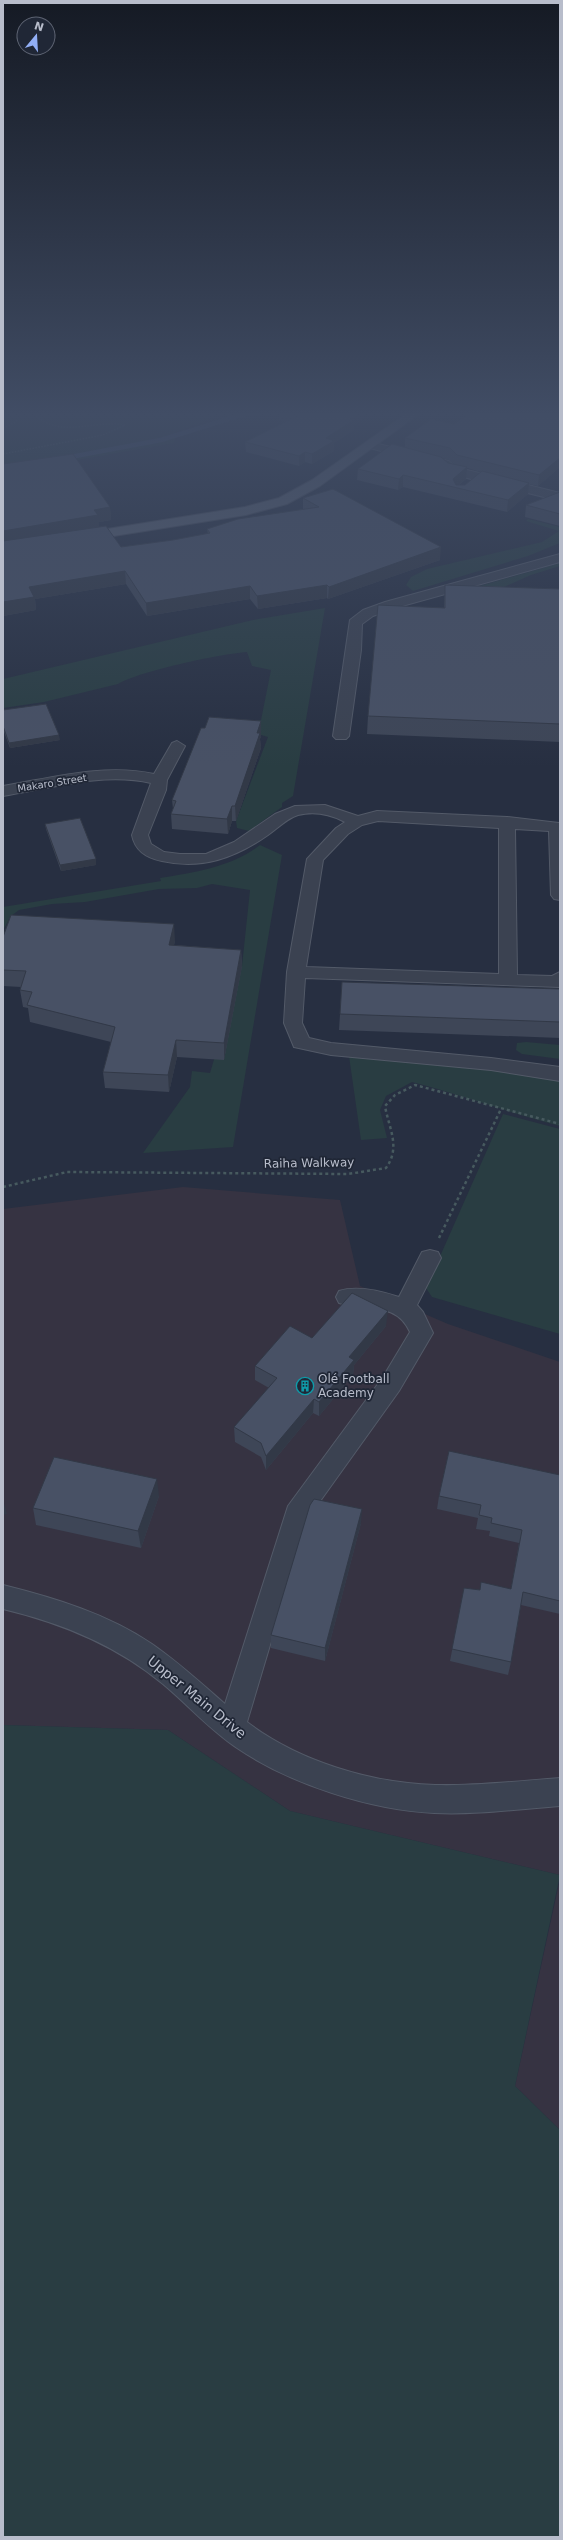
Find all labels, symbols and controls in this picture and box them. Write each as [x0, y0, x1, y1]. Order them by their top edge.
north arrow [16, 16, 56, 56]
text: N [33, 19, 45, 35]
street label: Makaro Street [17, 772, 88, 794]
street label: Raiha Walkway [264, 1155, 354, 1171]
place label: Olé Football Academy [318, 1372, 389, 1400]
building icon: Olé Football Academy [295, 1376, 315, 1396]
street label: Upper Main Drive [145, 1652, 249, 1742]

